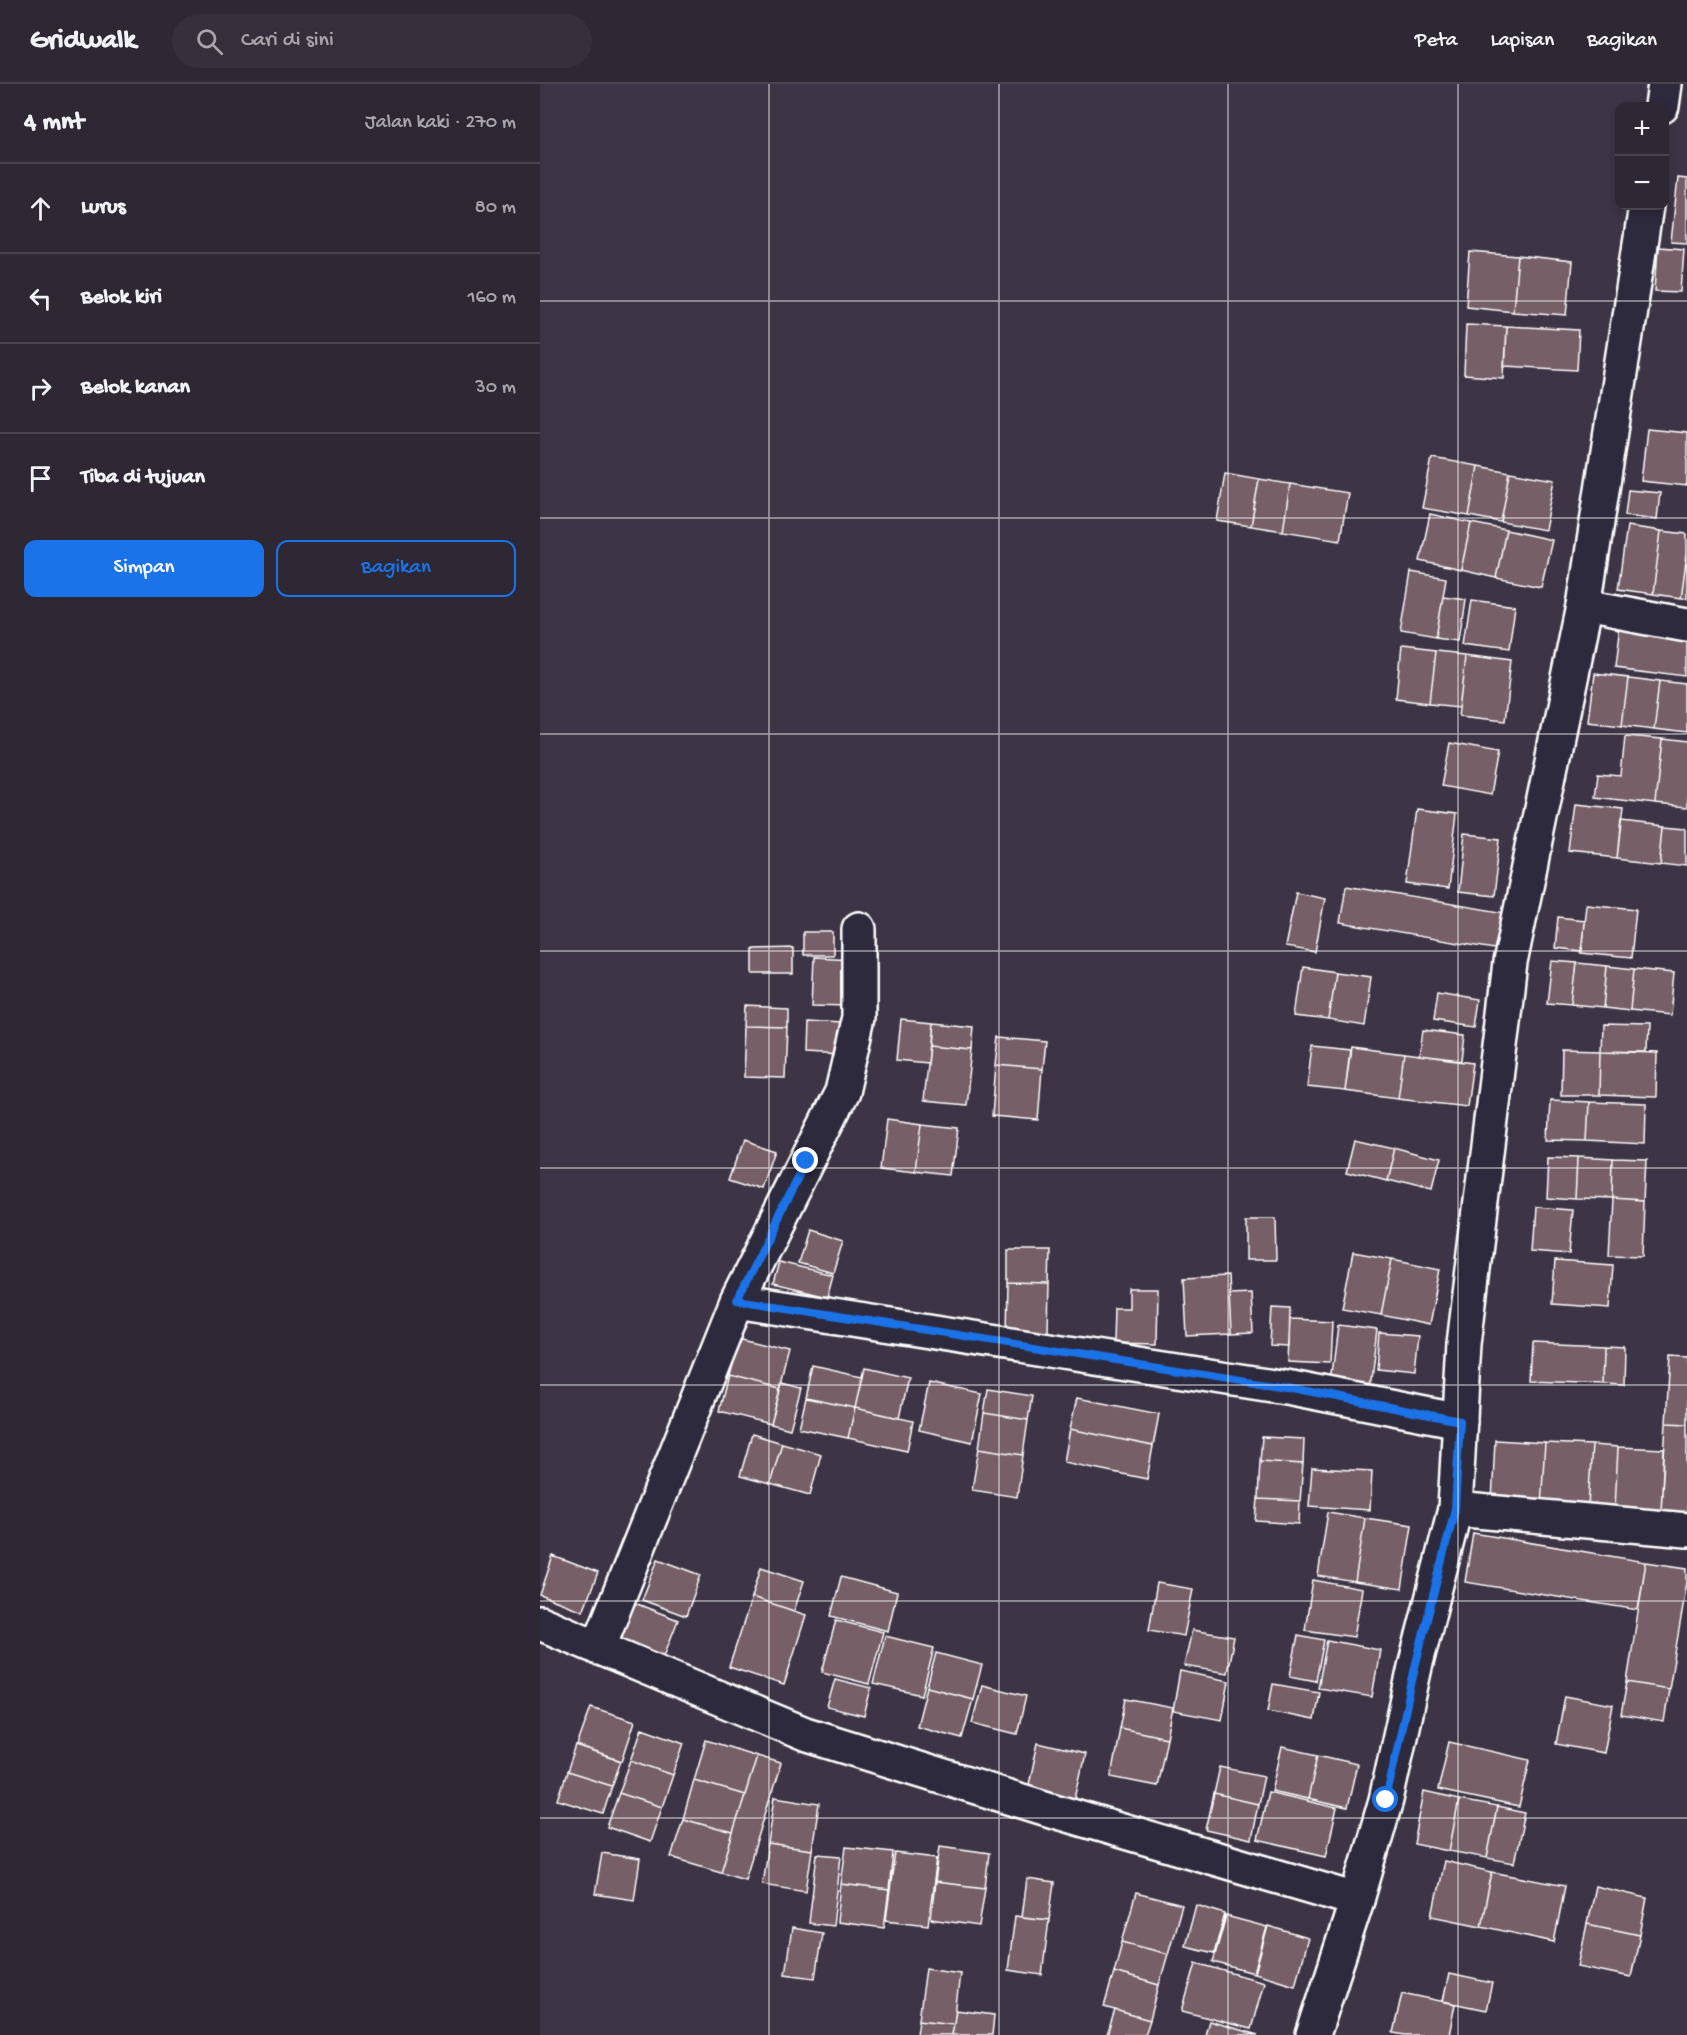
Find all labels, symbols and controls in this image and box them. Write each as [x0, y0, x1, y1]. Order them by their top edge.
search box [172, 14, 592, 68]
text: Gridwalk [30, 25, 136, 58]
icon: search [193, 25, 226, 58]
text: Cari di sini [241, 28, 334, 54]
text: Peta [1415, 29, 1458, 54]
text: Lapisan [1491, 29, 1554, 54]
text: Bagikan [1587, 29, 1657, 54]
map controls [1615, 102, 1669, 210]
button: + [1615, 102, 1669, 156]
text: 4 mnt [24, 108, 84, 139]
text: Jalan kaki · 270 m [365, 112, 516, 135]
button: − [1615, 156, 1669, 210]
icon: ahead [24, 192, 57, 225]
text: Lurus [81, 195, 126, 221]
text: 80 m [475, 197, 516, 220]
icon: left [24, 282, 57, 315]
text: Belok kiri [81, 285, 162, 311]
text: 160 m [467, 287, 516, 310]
icon: right [24, 372, 57, 405]
text: Belok kanan [81, 375, 190, 401]
text: 30 m [475, 377, 516, 400]
icon: arrive [24, 462, 57, 495]
text: Tiba di tujuan [81, 465, 205, 491]
button: Simpan [24, 540, 264, 597]
button: Bagikan [276, 540, 516, 597]
route end [792, 1147, 818, 1173]
route start [1372, 1786, 1398, 1812]

